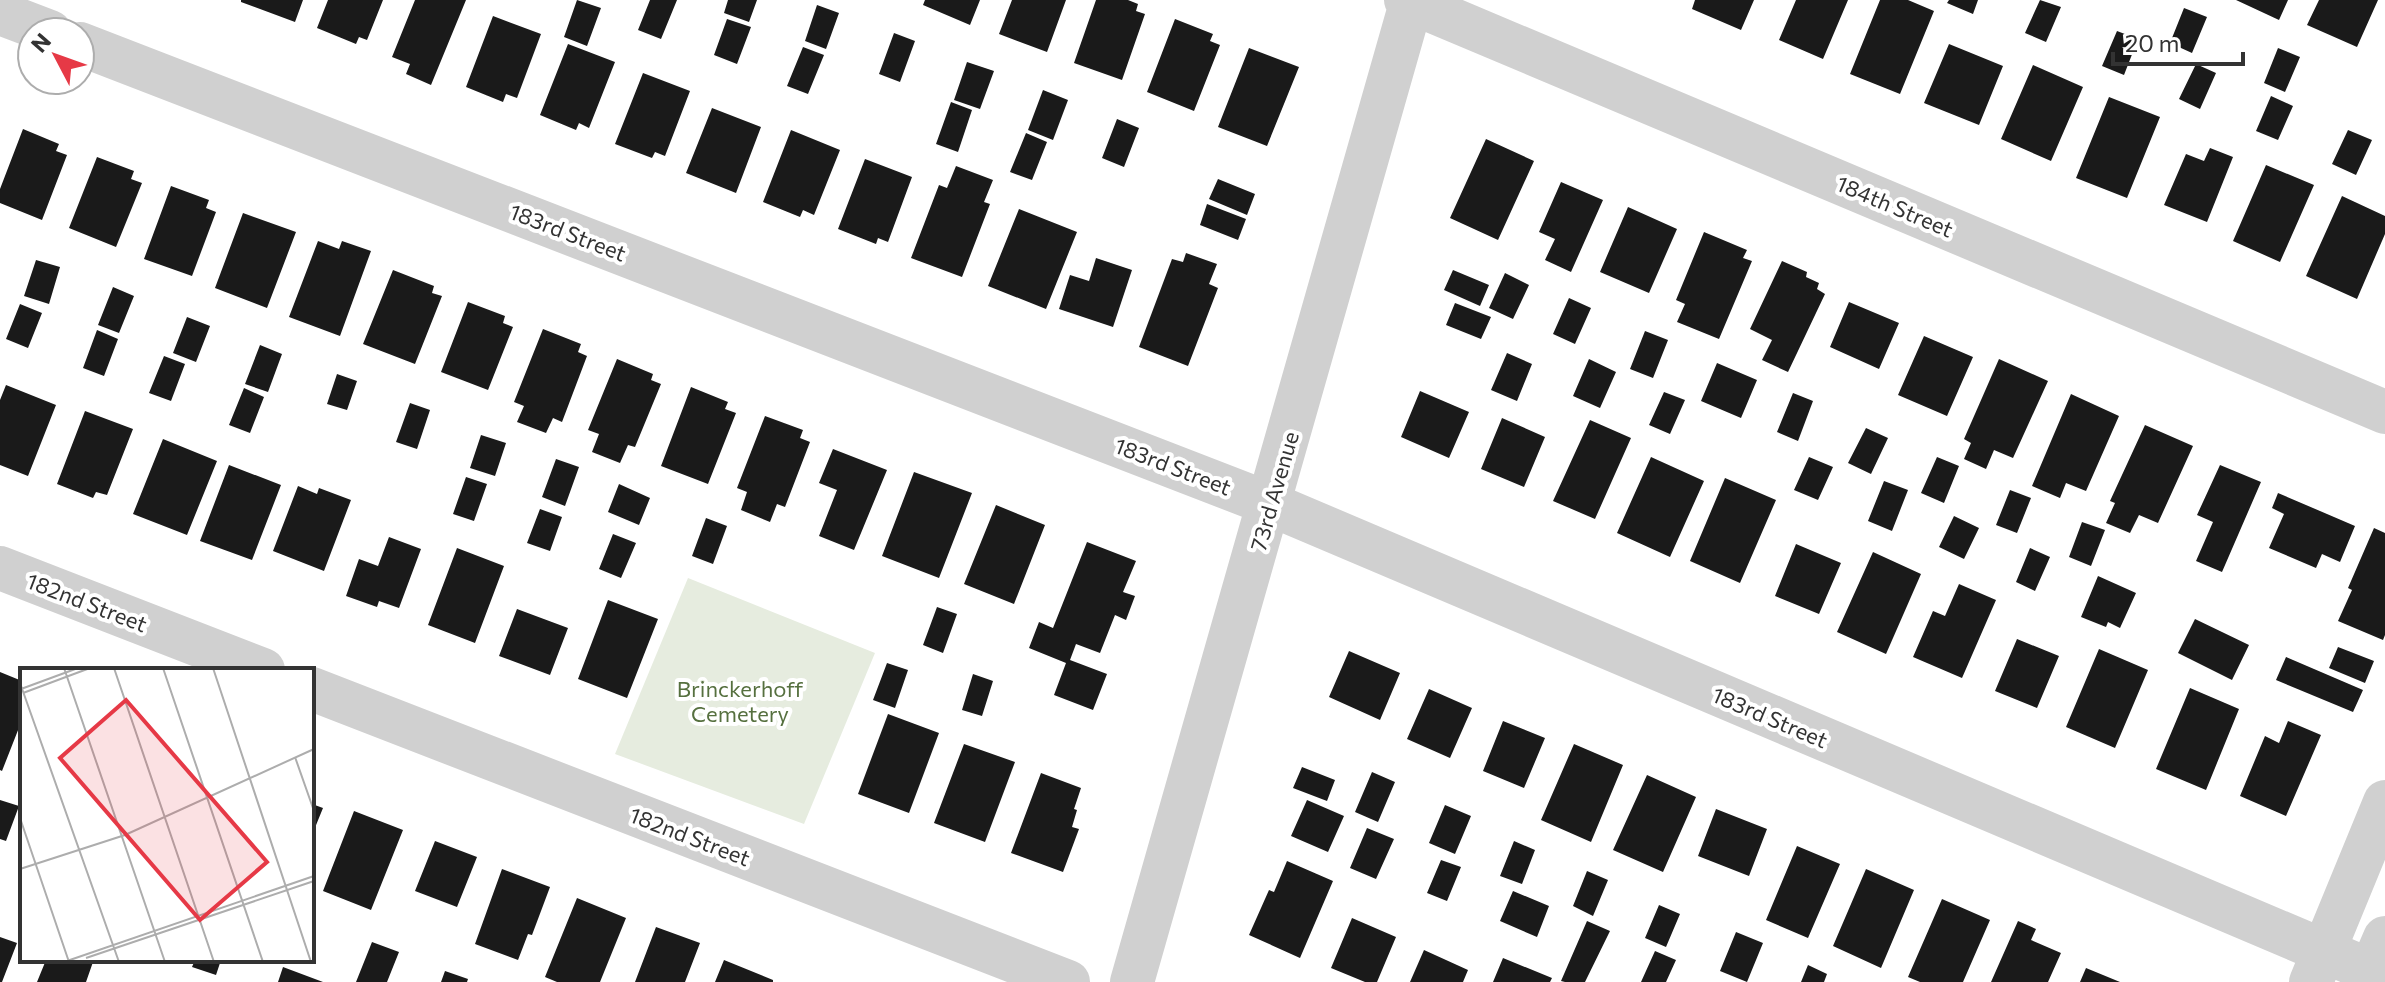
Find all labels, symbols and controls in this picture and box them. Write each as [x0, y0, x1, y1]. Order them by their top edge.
north arrow [16, 16, 96, 96]
scale bar [2113, 16, 2243, 66]
text: N [25, 27, 56, 58]
text: 20 m [2125, 28, 2179, 57]
street label: 184th Street [1833, 169, 1957, 243]
street label: 183rd Street [506, 197, 630, 267]
street label: 73rd Avenue [1244, 428, 1304, 554]
street label: 183rd Street [1111, 431, 1235, 501]
street label: 182nd Street [23, 567, 151, 637]
inset map [20, 668, 314, 962]
park label: Brinckerhoff Cemetery [677, 675, 803, 727]
street label: 183rd Street [1708, 681, 1832, 753]
street label: 182nd Street [626, 801, 754, 871]

